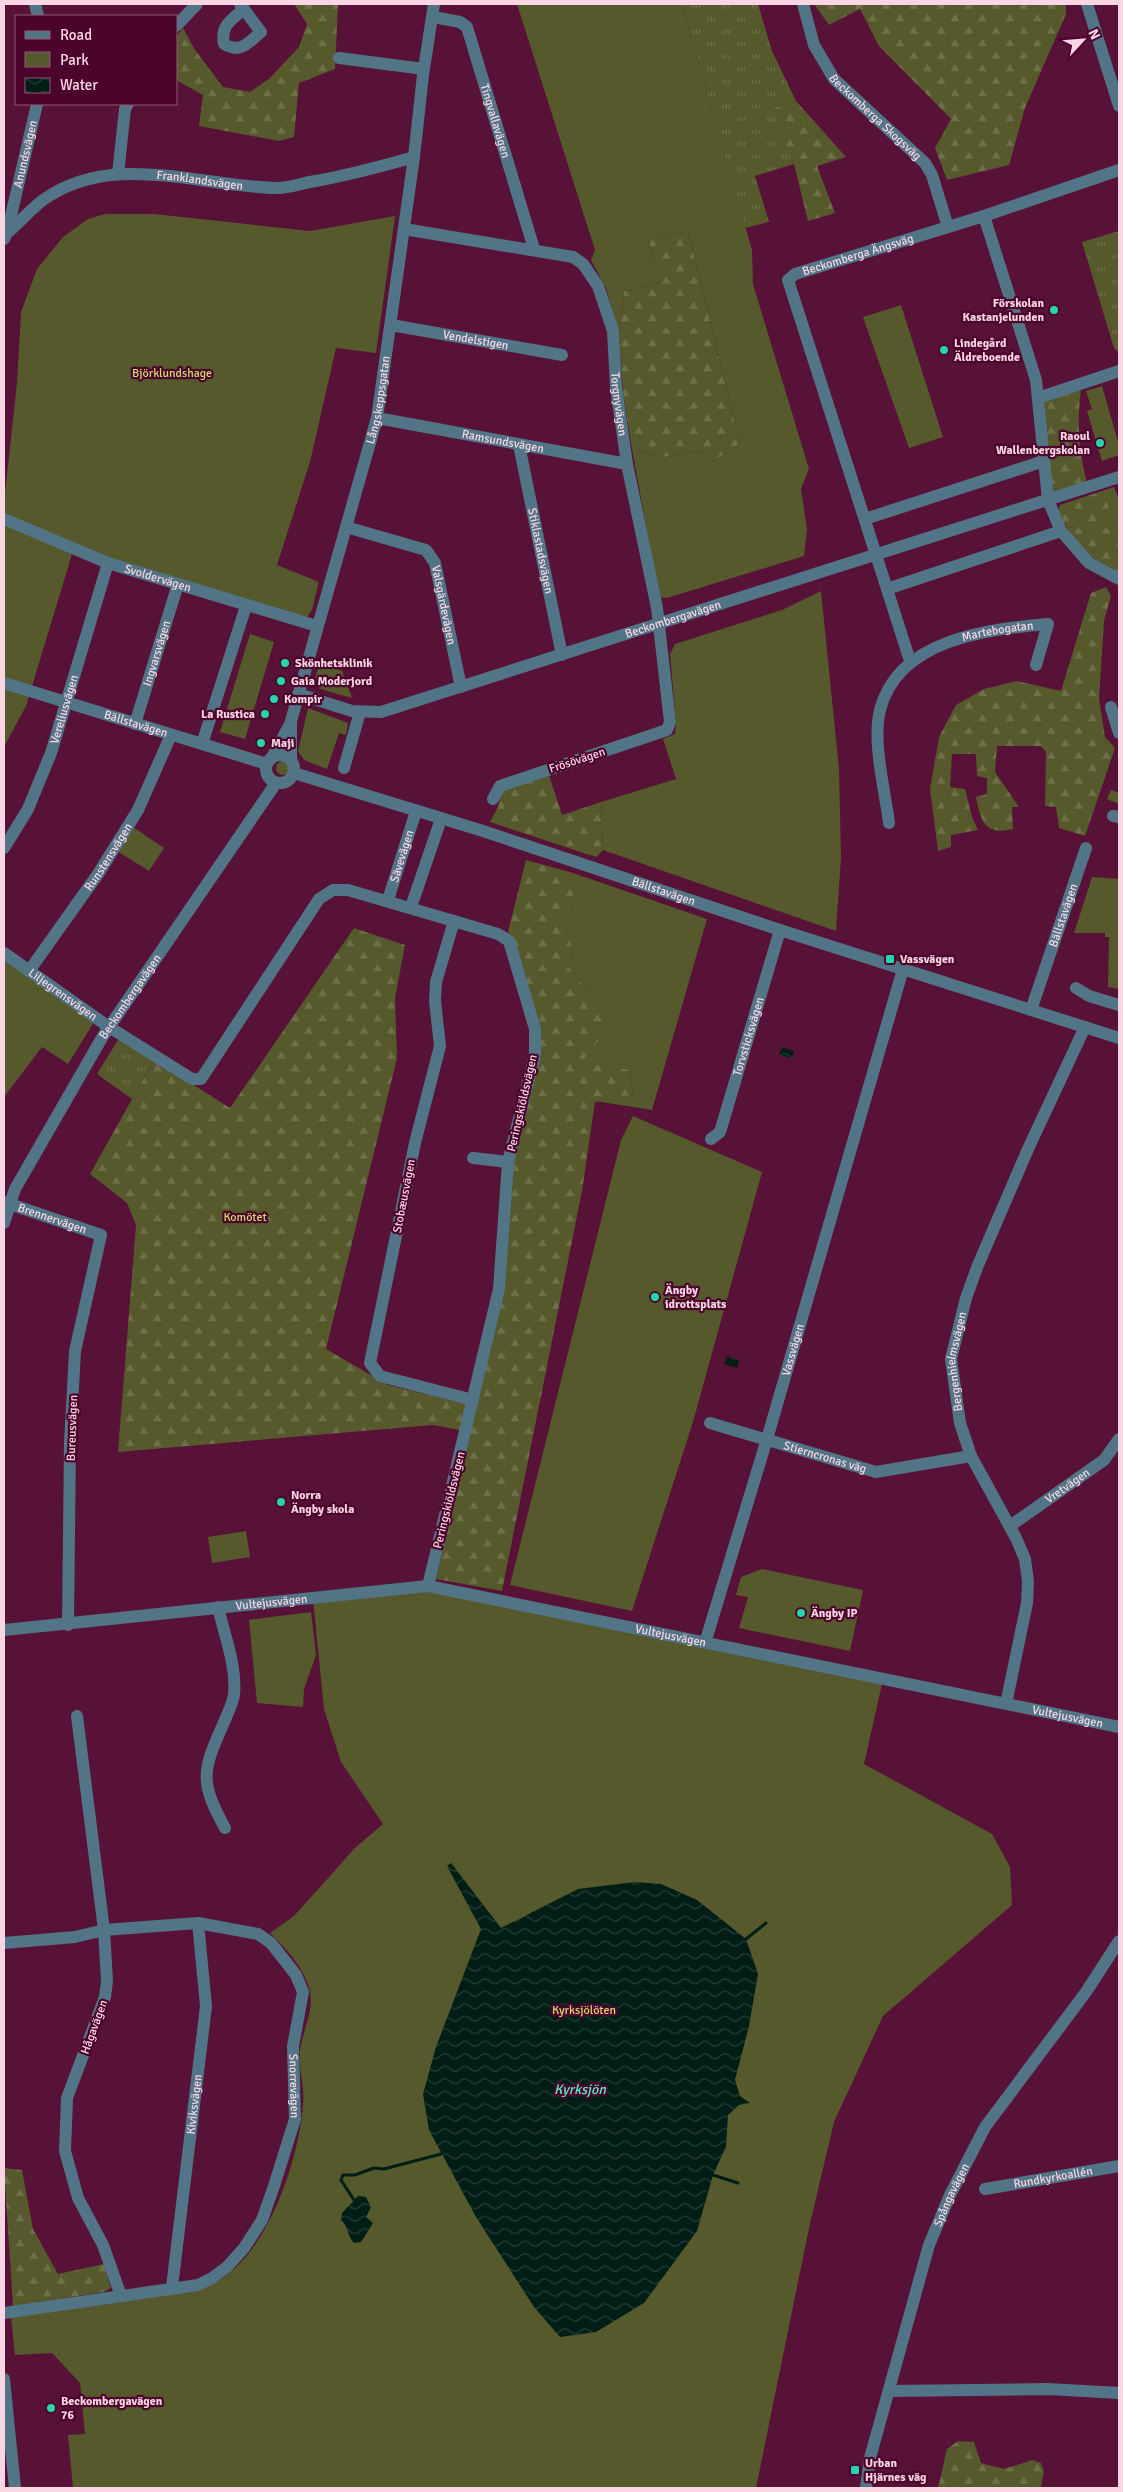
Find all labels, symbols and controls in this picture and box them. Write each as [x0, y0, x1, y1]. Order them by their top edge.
legend [15, 15, 178, 105]
north arrow [1058, 15, 1108, 65]
text: Road [60, 26, 92, 44]
text: N [1084, 26, 1104, 43]
text: Park [60, 51, 89, 69]
street label: Beckomberga Skogsväg [825, 72, 924, 164]
text: Water [60, 76, 98, 94]
street label: Tingvallavägen [477, 82, 513, 160]
street label: Anundsvägen [11, 119, 41, 190]
street label: Franklandsvägen [156, 168, 244, 194]
street label: Beckomberga Ängsväg [801, 231, 915, 279]
place label: Förskolan Kastanjelunden [963, 296, 1044, 325]
marker: Förskolan Kastanjelunden [1048, 304, 1060, 316]
street label: Vendelstigen [442, 327, 510, 353]
place label: Lindegård Äldreboende [954, 336, 1020, 365]
marker: Lindegård Äldreboende [938, 344, 950, 356]
street label: Långskeppsgatan [363, 355, 394, 446]
park label: Björklundshage [132, 366, 212, 381]
street label: Torgnyvägen [607, 372, 630, 437]
street label: Ramsundsvägen [461, 427, 545, 457]
place label: Raoul Wallenbergskolan [996, 429, 1090, 458]
marker: Raoul Wallenbergskolan [1094, 437, 1106, 449]
street label: Stiklastadsvägen [524, 507, 556, 595]
street label: Svoldervägen [123, 561, 193, 596]
street label: Valsgärdevägen [428, 564, 459, 646]
street label: Beckombergavägen [623, 597, 723, 642]
street label: Martebogatan [960, 618, 1034, 645]
street label: Ingvarsvägen [140, 619, 174, 688]
place label: Skönhetsklinik [295, 656, 373, 671]
marker: Skönhetsklinik [279, 657, 291, 669]
street label: Vereliusvägen [47, 673, 82, 746]
place label: Gaia Moderjord [291, 674, 373, 689]
marker: Gaia Moderjord [275, 675, 287, 687]
place label: Kompir [284, 692, 322, 707]
marker: Kompir [268, 693, 280, 705]
street label: Bällstavägen [102, 707, 170, 741]
place label: La Rustica [201, 707, 255, 722]
marker: La Rustica [259, 708, 271, 720]
place label: Maji [271, 736, 294, 751]
marker: Maji [255, 737, 267, 749]
street label: Frösövägen [547, 744, 607, 777]
street label: Runstensvägen [81, 820, 136, 894]
street label: Sävevägen [387, 828, 418, 884]
street label: Bällstavägen [630, 874, 697, 909]
street label: Bällstavägen [1046, 882, 1081, 949]
street label: Beckombergavägen [96, 951, 165, 1042]
place label: Vassvägen [900, 952, 955, 967]
marker: Vassvägen [884, 953, 896, 965]
street label: Liljegrensvägen [25, 965, 100, 1024]
street label: Torvsticksvägen [730, 995, 768, 1078]
street label: Peringskiöldsvägen [504, 1053, 541, 1153]
street label: Stobæusvägen [390, 1158, 419, 1234]
street label: Brennervägen [16, 1200, 88, 1238]
park label: Komötet [223, 1210, 267, 1225]
place label: Ängby idrottsplats [665, 1283, 727, 1312]
marker: Ängby idrottsplats [649, 1291, 661, 1303]
street label: Bergenhielmsvägen [944, 1310, 970, 1412]
street label: Vassvägen [779, 1322, 808, 1378]
street label: Bureusvägen [64, 1395, 81, 1461]
street label: Stierncronas väg [782, 1438, 868, 1477]
street label: Peringskiöldsvägen [430, 1450, 469, 1550]
street label: Vretvägen [1042, 1465, 1093, 1507]
place label: Norra Ängby skola [291, 1488, 354, 1517]
marker: Norra Ängby skola [275, 1496, 287, 1508]
street label: Vultejusvägen [235, 1592, 308, 1614]
place label: Ängby IP [811, 1606, 858, 1621]
marker: Ängby IP [795, 1607, 807, 1619]
street label: Vultejusvägen [634, 1621, 707, 1651]
street label: Vultejusvägen [1031, 1702, 1104, 1732]
street label: Hågavägen [78, 1998, 111, 2056]
park label: Kyrksjölöten [552, 2003, 616, 2018]
street label: Snorrevägen [285, 2054, 302, 2118]
street label: Kiviksvägen [184, 2073, 206, 2135]
water label: Kyrksjön [554, 2081, 606, 2098]
street label: Spångavägen [931, 2161, 973, 2229]
street label: Rundkyrkoallén [1012, 2164, 1094, 2192]
place label: Beckombergavägen 76 [61, 2394, 163, 2423]
marker: Beckombergavägen 76 [45, 2402, 57, 2414]
place label: Urban Hjärnes väg [865, 2456, 927, 2485]
marker: Urban Hjärnes väg [849, 2464, 861, 2476]

